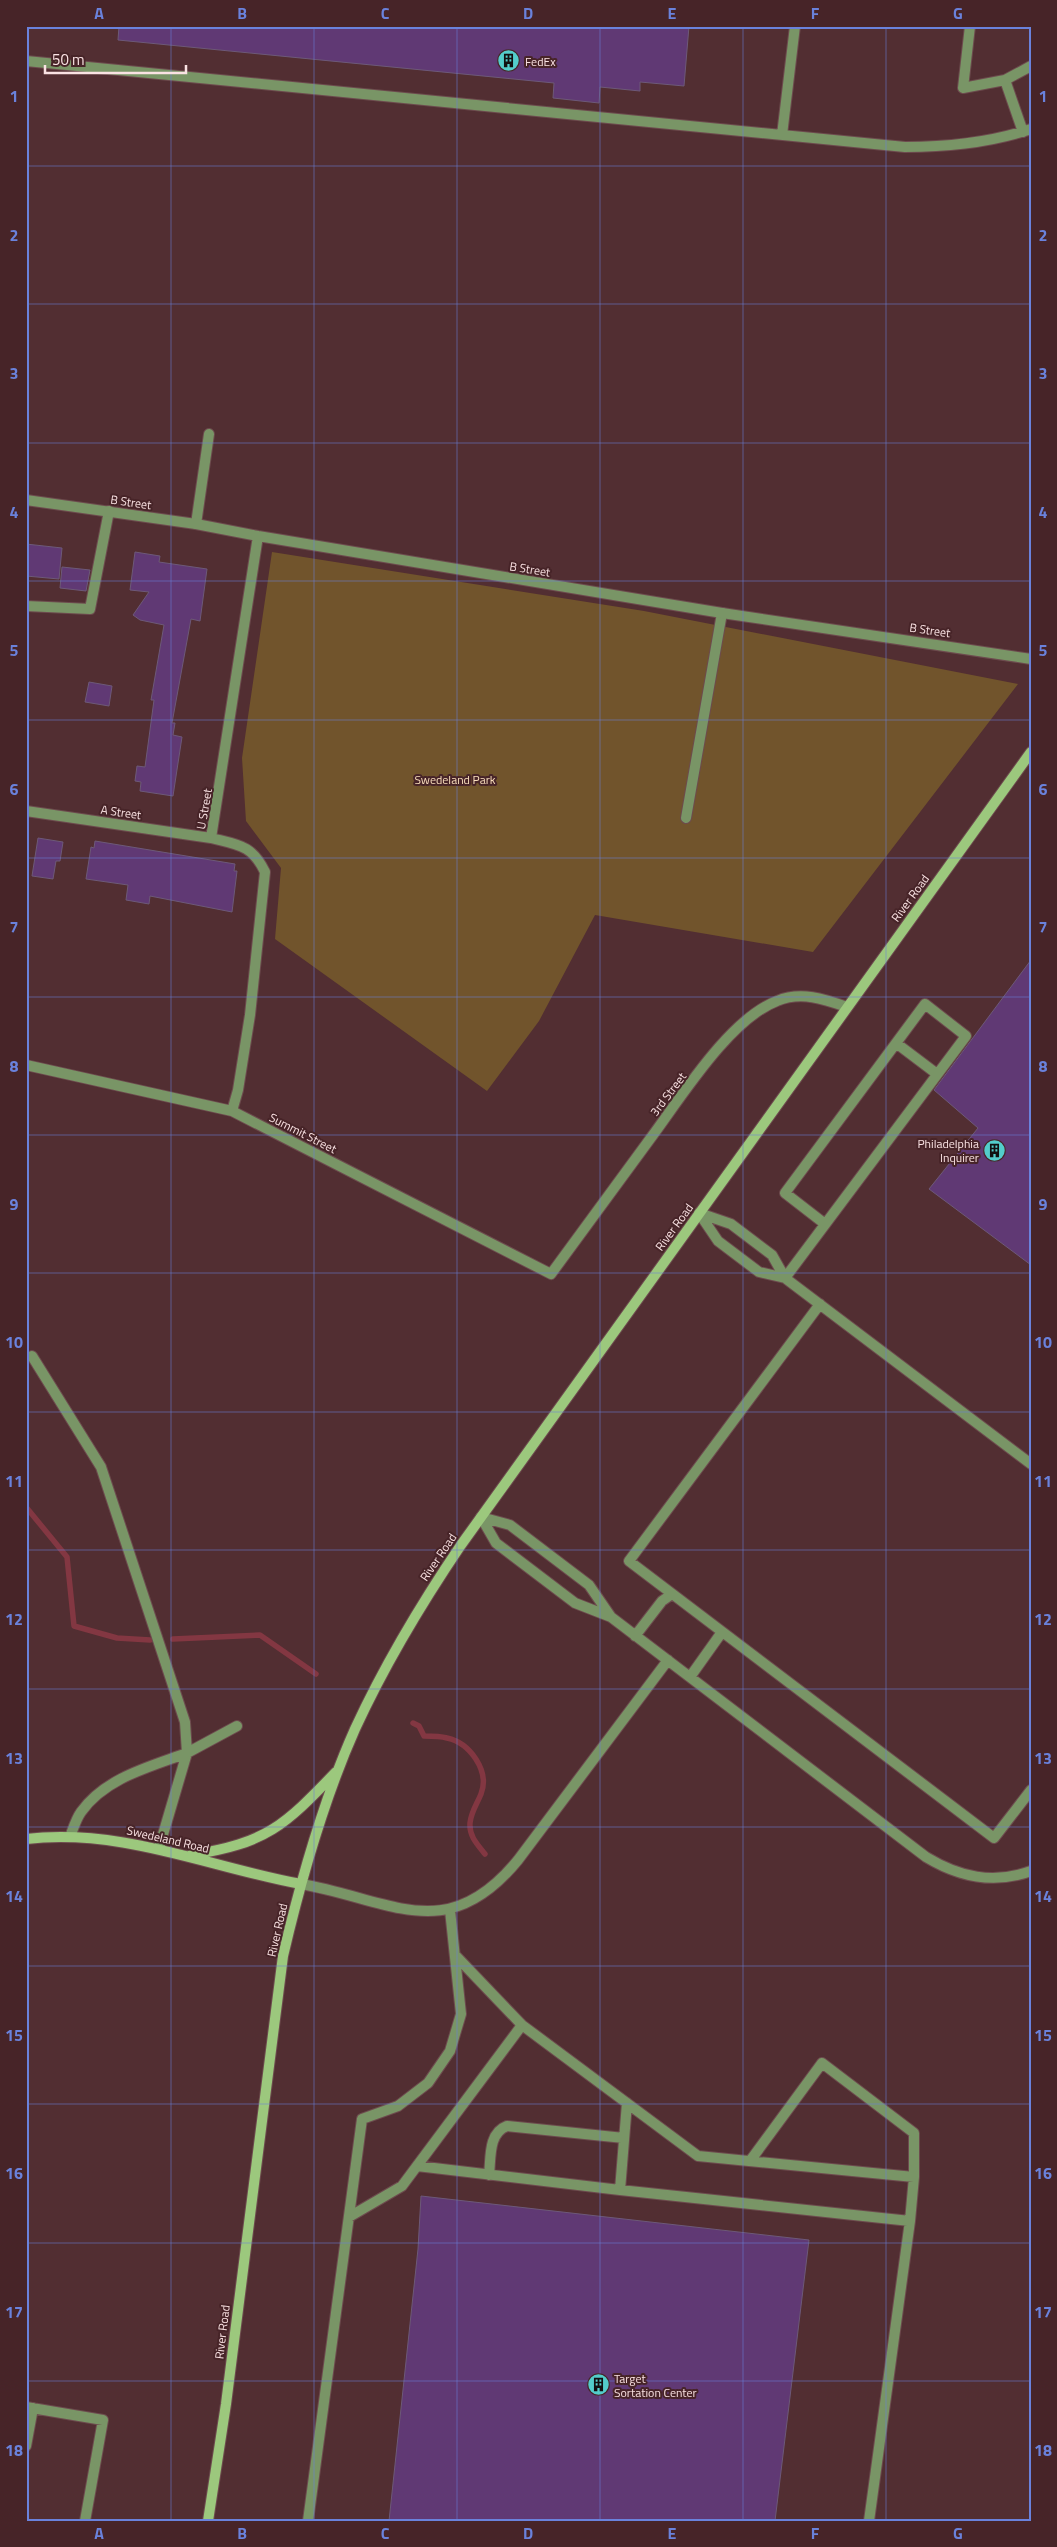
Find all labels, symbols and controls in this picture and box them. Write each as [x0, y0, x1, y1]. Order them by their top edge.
text: A [94, 1, 104, 25]
text: B [237, 1, 247, 25]
text: C [381, 1, 390, 25]
text: D [523, 1, 533, 25]
text: E [668, 1, 677, 25]
text: F [811, 1, 820, 25]
text: G [953, 1, 963, 25]
scale bar [45, 42, 186, 74]
text: 50 m [52, 48, 85, 71]
building icon: FedEx [497, 49, 521, 73]
place label: FedEx [525, 52, 556, 71]
text: 1 [10, 84, 18, 108]
text: 1 [1039, 84, 1047, 108]
text: 2 [10, 223, 18, 247]
text: 2 [1039, 223, 1047, 247]
text: 3 [10, 361, 18, 385]
text: 3 [1039, 361, 1047, 385]
street label: B Street [109, 490, 153, 514]
text: 4 [10, 500, 19, 524]
text: 4 [1039, 500, 1048, 524]
street label: B Street [508, 556, 552, 582]
street label: B Street [908, 618, 952, 642]
text: 5 [10, 638, 19, 662]
text: 5 [1039, 638, 1048, 662]
park label: Swedeland Park [414, 770, 496, 789]
text: 6 [10, 777, 19, 801]
text: 6 [1039, 777, 1048, 801]
street label: U Street [191, 786, 217, 831]
street label: A Street [100, 800, 143, 824]
street label: River Road [886, 870, 934, 926]
text: 7 [10, 915, 18, 939]
text: 7 [1039, 915, 1047, 939]
text: 8 [10, 1054, 19, 1078]
text: 8 [1039, 1054, 1048, 1078]
street label: 3rd Street [645, 1067, 691, 1120]
street label: Summit Street [266, 1108, 341, 1158]
place label: Philadelphia Inquirer [917, 1134, 979, 1167]
building icon: Philadelphia Inquirer [983, 1138, 1007, 1162]
text: 9 [10, 1192, 19, 1216]
text: 9 [1039, 1192, 1048, 1216]
street label: River Road [650, 1199, 698, 1255]
text: 10 [5, 1330, 23, 1354]
text: 10 [1034, 1330, 1052, 1354]
text: 11 [5, 1469, 23, 1493]
text: 11 [1034, 1469, 1052, 1493]
street label: River Road [415, 1529, 461, 1585]
text: 12 [5, 1607, 23, 1631]
text: 12 [1034, 1607, 1052, 1631]
text: 13 [5, 1746, 23, 1770]
text: 13 [1034, 1746, 1052, 1770]
street label: Swedeland Road [125, 1820, 211, 1858]
text: 14 [5, 1884, 23, 1908]
text: 14 [1034, 1884, 1052, 1908]
street label: River Road [262, 1901, 292, 1959]
text: 15 [5, 2023, 23, 2047]
text: 15 [1034, 2023, 1052, 2047]
text: 16 [5, 2161, 23, 2185]
text: 16 [1034, 2161, 1052, 2185]
text: 17 [5, 2300, 23, 2324]
text: 17 [1034, 2300, 1052, 2324]
street label: River Road [209, 2304, 235, 2360]
place label: Target Sortation Center [614, 2369, 697, 2402]
building icon: Target Sortation Center [586, 2373, 610, 2397]
text: 18 [5, 2438, 23, 2462]
text: 18 [1034, 2438, 1052, 2462]
text: A [94, 2521, 104, 2545]
text: B [237, 2521, 247, 2545]
text: C [381, 2521, 390, 2545]
text: D [523, 2521, 533, 2545]
text: E [668, 2521, 677, 2545]
text: F [811, 2521, 820, 2545]
text: G [953, 2521, 963, 2545]

